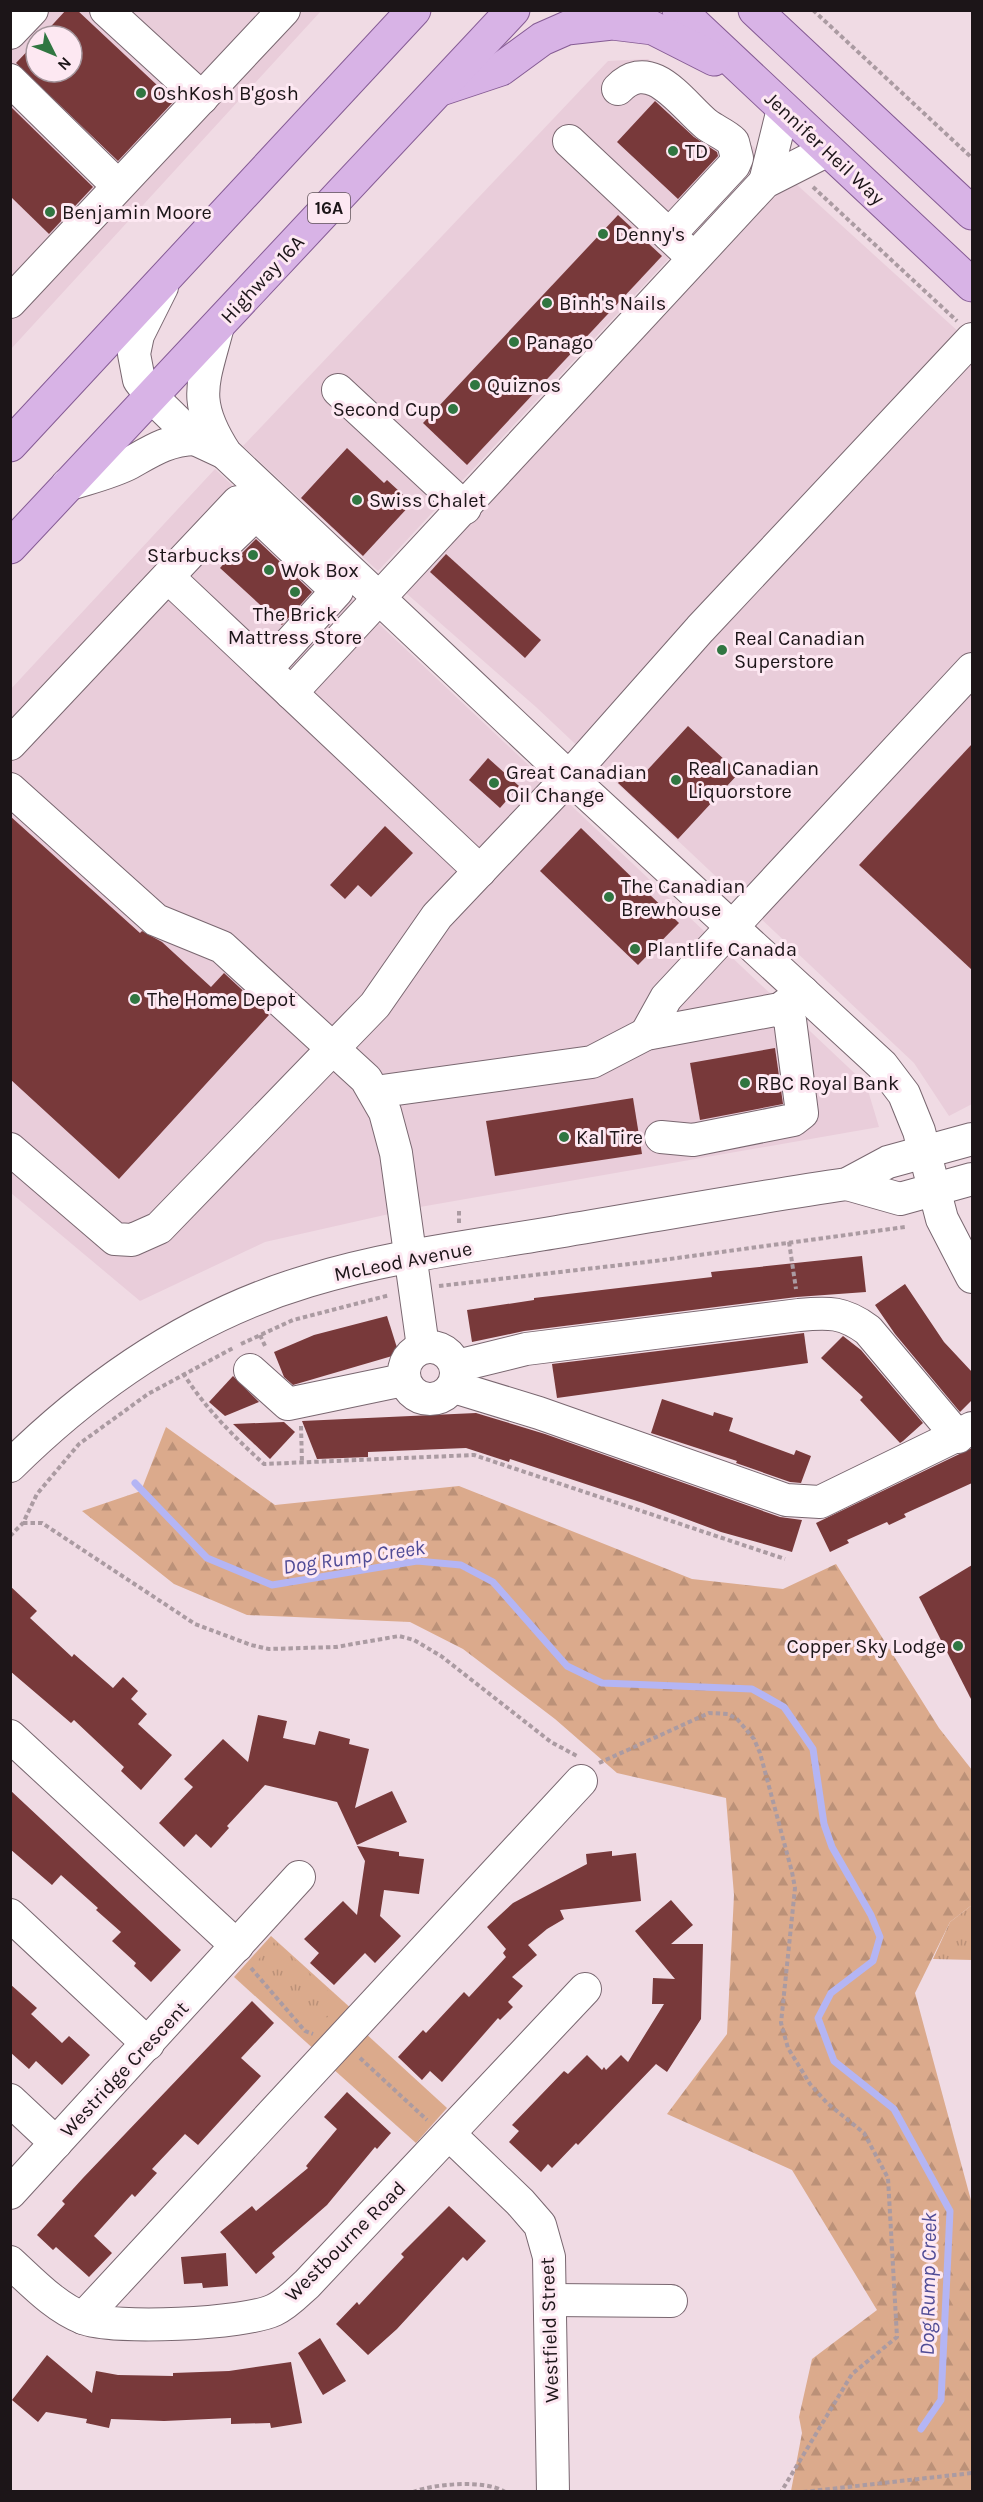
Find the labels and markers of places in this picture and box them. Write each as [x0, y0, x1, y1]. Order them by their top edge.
place label: OshKosh B'gosh [153, 82, 299, 105]
marker: OshKosh B'gosh [134, 86, 148, 100]
place label: TD [685, 140, 708, 163]
marker: TD [666, 144, 680, 158]
place label: Benjamin Moore [62, 201, 212, 224]
marker: Benjamin Moore [43, 205, 57, 219]
place label: Denny's [615, 223, 685, 246]
marker: Denny's [596, 227, 610, 241]
place label: Binh's Nails [559, 292, 666, 315]
marker: Binh's Nails [540, 296, 554, 310]
place label: Panago [526, 331, 593, 354]
marker: Panago [507, 335, 521, 349]
place label: Quiznos [487, 374, 561, 397]
marker: Quiznos [468, 378, 482, 392]
place label: Second Cup [333, 398, 441, 421]
marker: Second Cup [446, 402, 460, 416]
place label: Swiss Chalet [369, 489, 487, 512]
marker: Swiss Chalet [350, 493, 364, 507]
place label: Starbucks [147, 544, 241, 567]
marker: Starbucks [246, 548, 260, 562]
place label: Wok Box [281, 559, 359, 582]
marker: Wok Box [262, 563, 276, 577]
marker: The Brick Mattress Store [288, 585, 302, 599]
place label: The Brick Mattress Store [228, 603, 362, 649]
place label: Real Canadian Superstore [734, 627, 865, 673]
marker: Real Canadian Superstore [715, 643, 729, 657]
place label: Real Canadian Liquorstore [688, 757, 819, 803]
place label: Great Canadian Oil Change [506, 761, 647, 807]
marker: Real Canadian Liquorstore [669, 773, 683, 787]
marker: Great Canadian Oil Change [487, 776, 501, 790]
place label: The Canadian Brewhouse [621, 875, 745, 921]
marker: The Canadian Brewhouse [602, 890, 616, 904]
place label: Plantlife Canada [647, 938, 797, 961]
marker: Plantlife Canada [628, 942, 642, 956]
place label: The Home Depot [147, 988, 296, 1011]
marker: The Home Depot [128, 992, 142, 1006]
place label: RBC Royal Bank [757, 1072, 899, 1095]
marker: RBC Royal Bank [738, 1076, 752, 1090]
place label: Kal Tire [576, 1126, 643, 1149]
marker: Kal Tire [557, 1130, 571, 1144]
place label: Copper Sky Lodge [786, 1635, 946, 1658]
marker: Copper Sky Lodge [951, 1639, 965, 1653]

